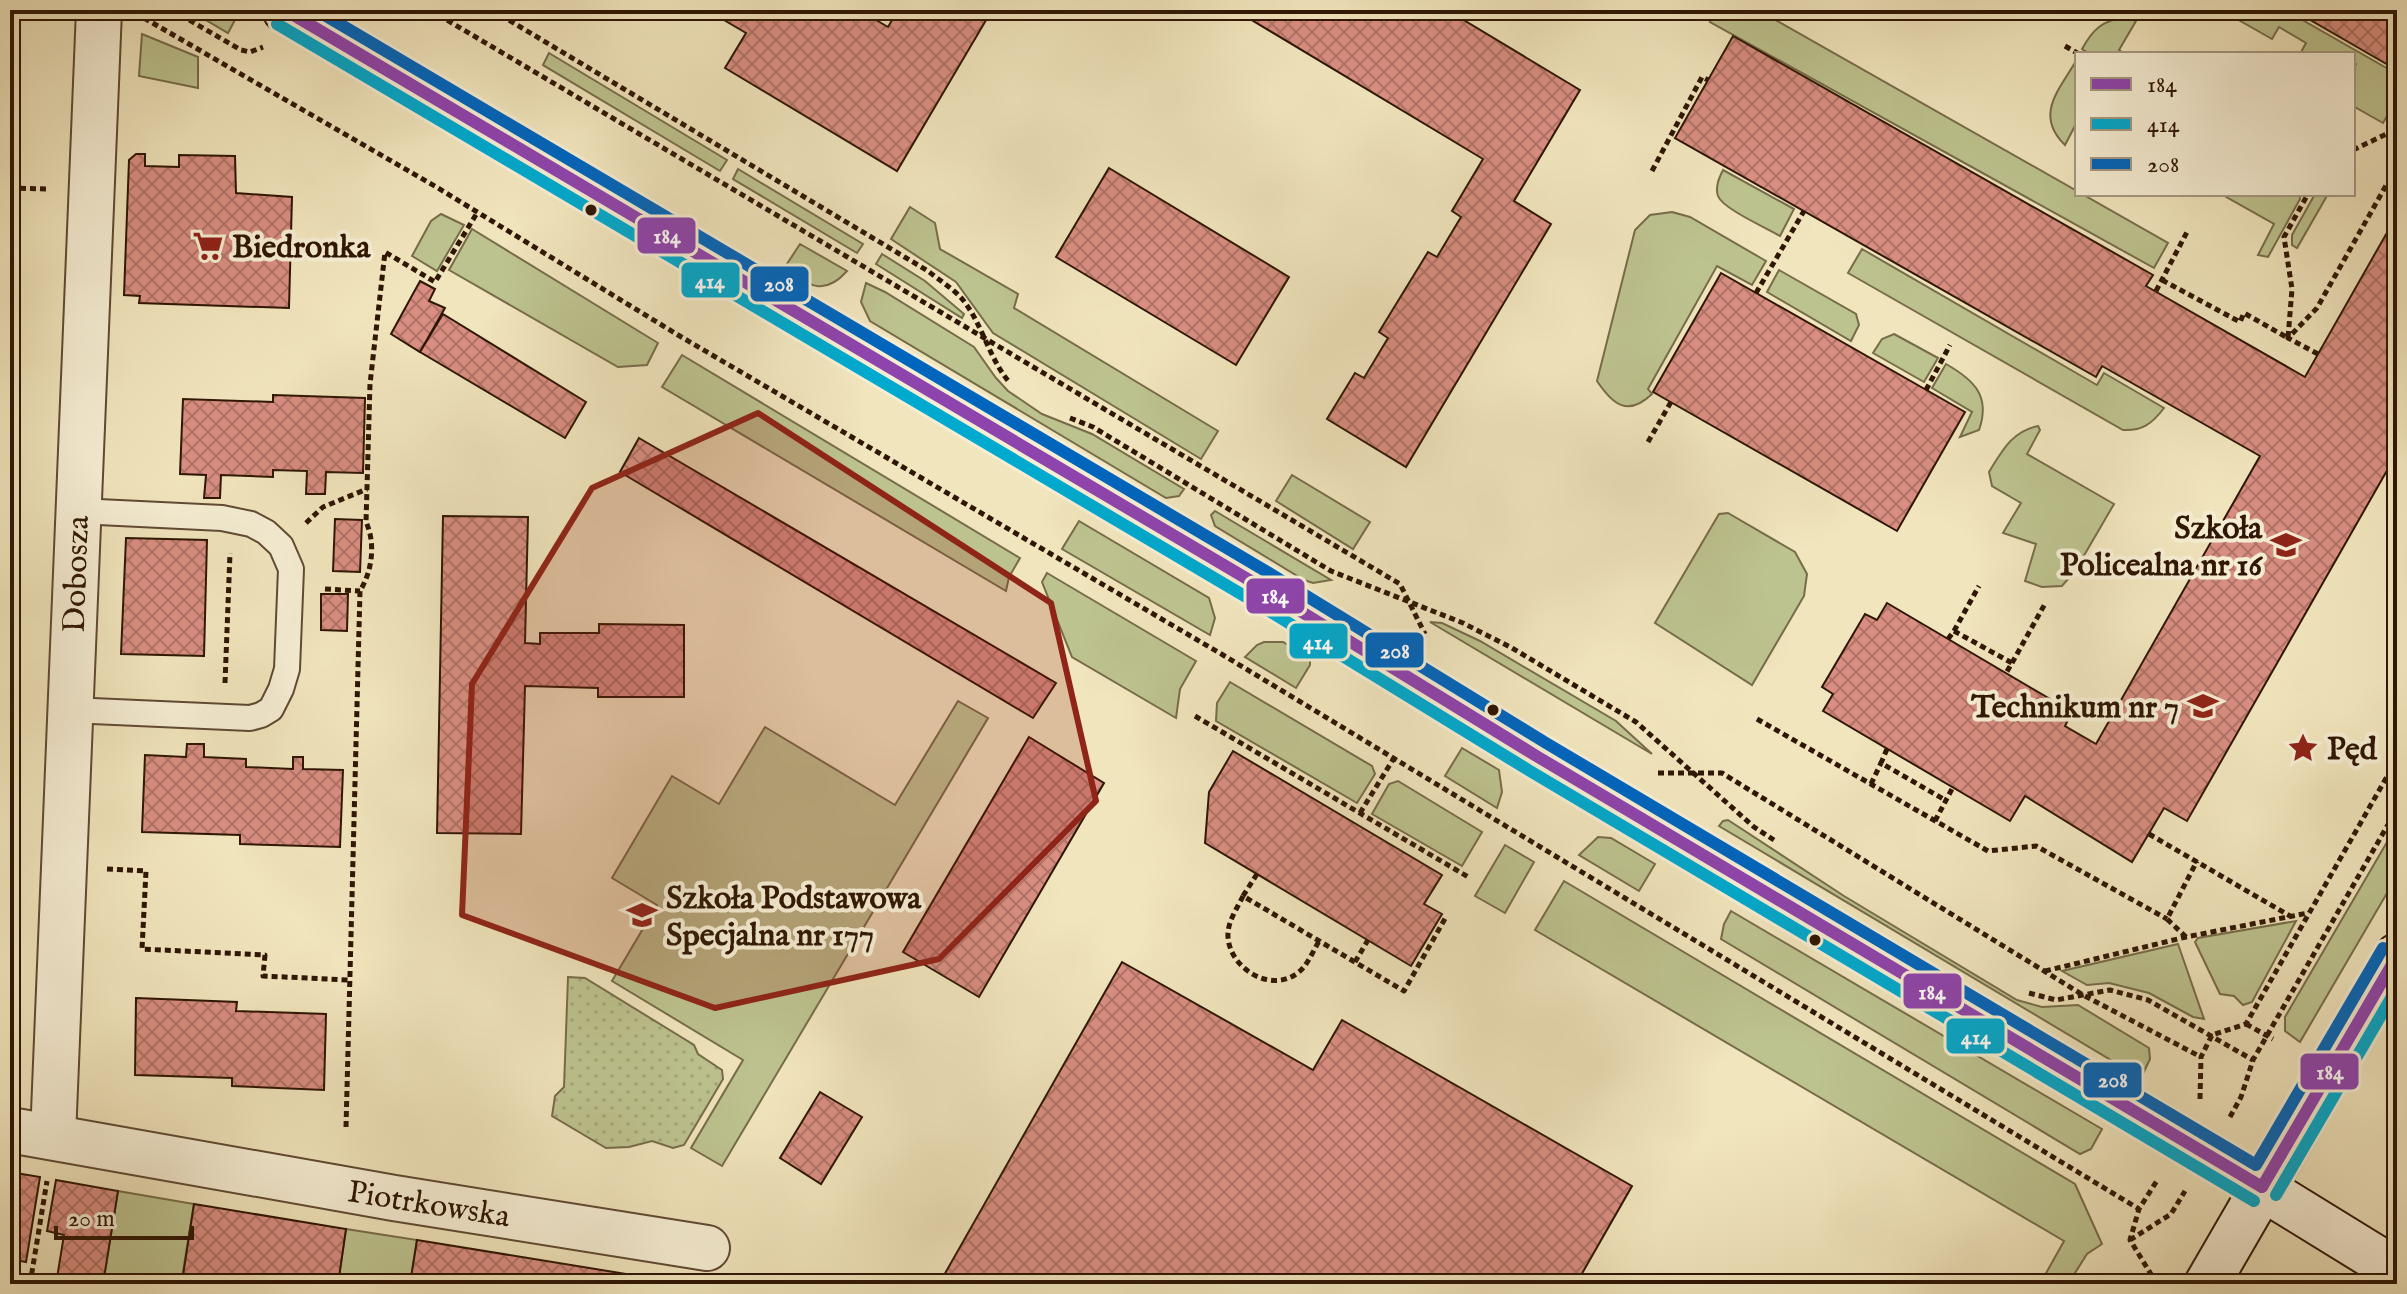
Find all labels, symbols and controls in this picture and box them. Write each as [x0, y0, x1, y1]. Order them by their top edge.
legend [2075, 52, 2355, 196]
text: 184 [2147, 70, 2177, 101]
text: 414 [2147, 110, 2180, 141]
text: 208 [2147, 150, 2179, 181]
unlabelled marker [583, 202, 599, 218]
line badge: 184 [636, 216, 697, 255]
text: 184 [653, 223, 682, 251]
place label: Biedronka [232, 228, 371, 269]
supermarket icon: Biedronka [191, 229, 225, 263]
line badge: 414 [680, 261, 741, 299]
line badge: 208 [749, 265, 810, 303]
text: 414 [695, 268, 726, 296]
text: 208 [764, 271, 794, 299]
place label: Szkoła Policealna nr 16 [2060, 509, 2264, 587]
street label: Dobosza [55, 515, 100, 633]
school or university icon: Szkoła Policealna nr 16 [2269, 528, 2303, 562]
line badge: 184 [1245, 577, 1306, 615]
text: 184 [1261, 583, 1290, 611]
line badge: 414 [1288, 622, 1349, 660]
text: 414 [1303, 629, 1334, 657]
line badge: 208 [1364, 631, 1425, 669]
text: 208 [1380, 638, 1410, 666]
place label: Technikum nr 7 [1970, 688, 2179, 729]
school or university icon: Technikum nr 7 [2186, 689, 2220, 723]
unlabelled marker [1485, 702, 1501, 718]
place label: Pęd [2327, 730, 2378, 771]
place icon: Pęd [2286, 731, 2320, 765]
place label: Szkoła Podstawowa Specjalna nr 177 [666, 879, 922, 957]
school or university icon: Szkoła Podstawowa Specjalna nr 177 [625, 898, 659, 932]
unlabelled marker [1807, 932, 1823, 948]
line badge: 184 [1902, 972, 1963, 1010]
text: 184 [1918, 979, 1947, 1007]
line badge: 414 [1945, 1017, 2006, 1055]
text: 414 [1961, 1024, 1992, 1052]
line badge: 184 [2299, 1052, 2360, 1091]
text: 184 [2316, 1059, 2345, 1087]
line badge: 208 [2082, 1061, 2143, 1099]
text: 208 [2098, 1067, 2128, 1095]
street label: Piotrkowska [345, 1172, 513, 1239]
scale bar [56, 1190, 192, 1240]
text: 20 m [68, 1204, 115, 1235]

